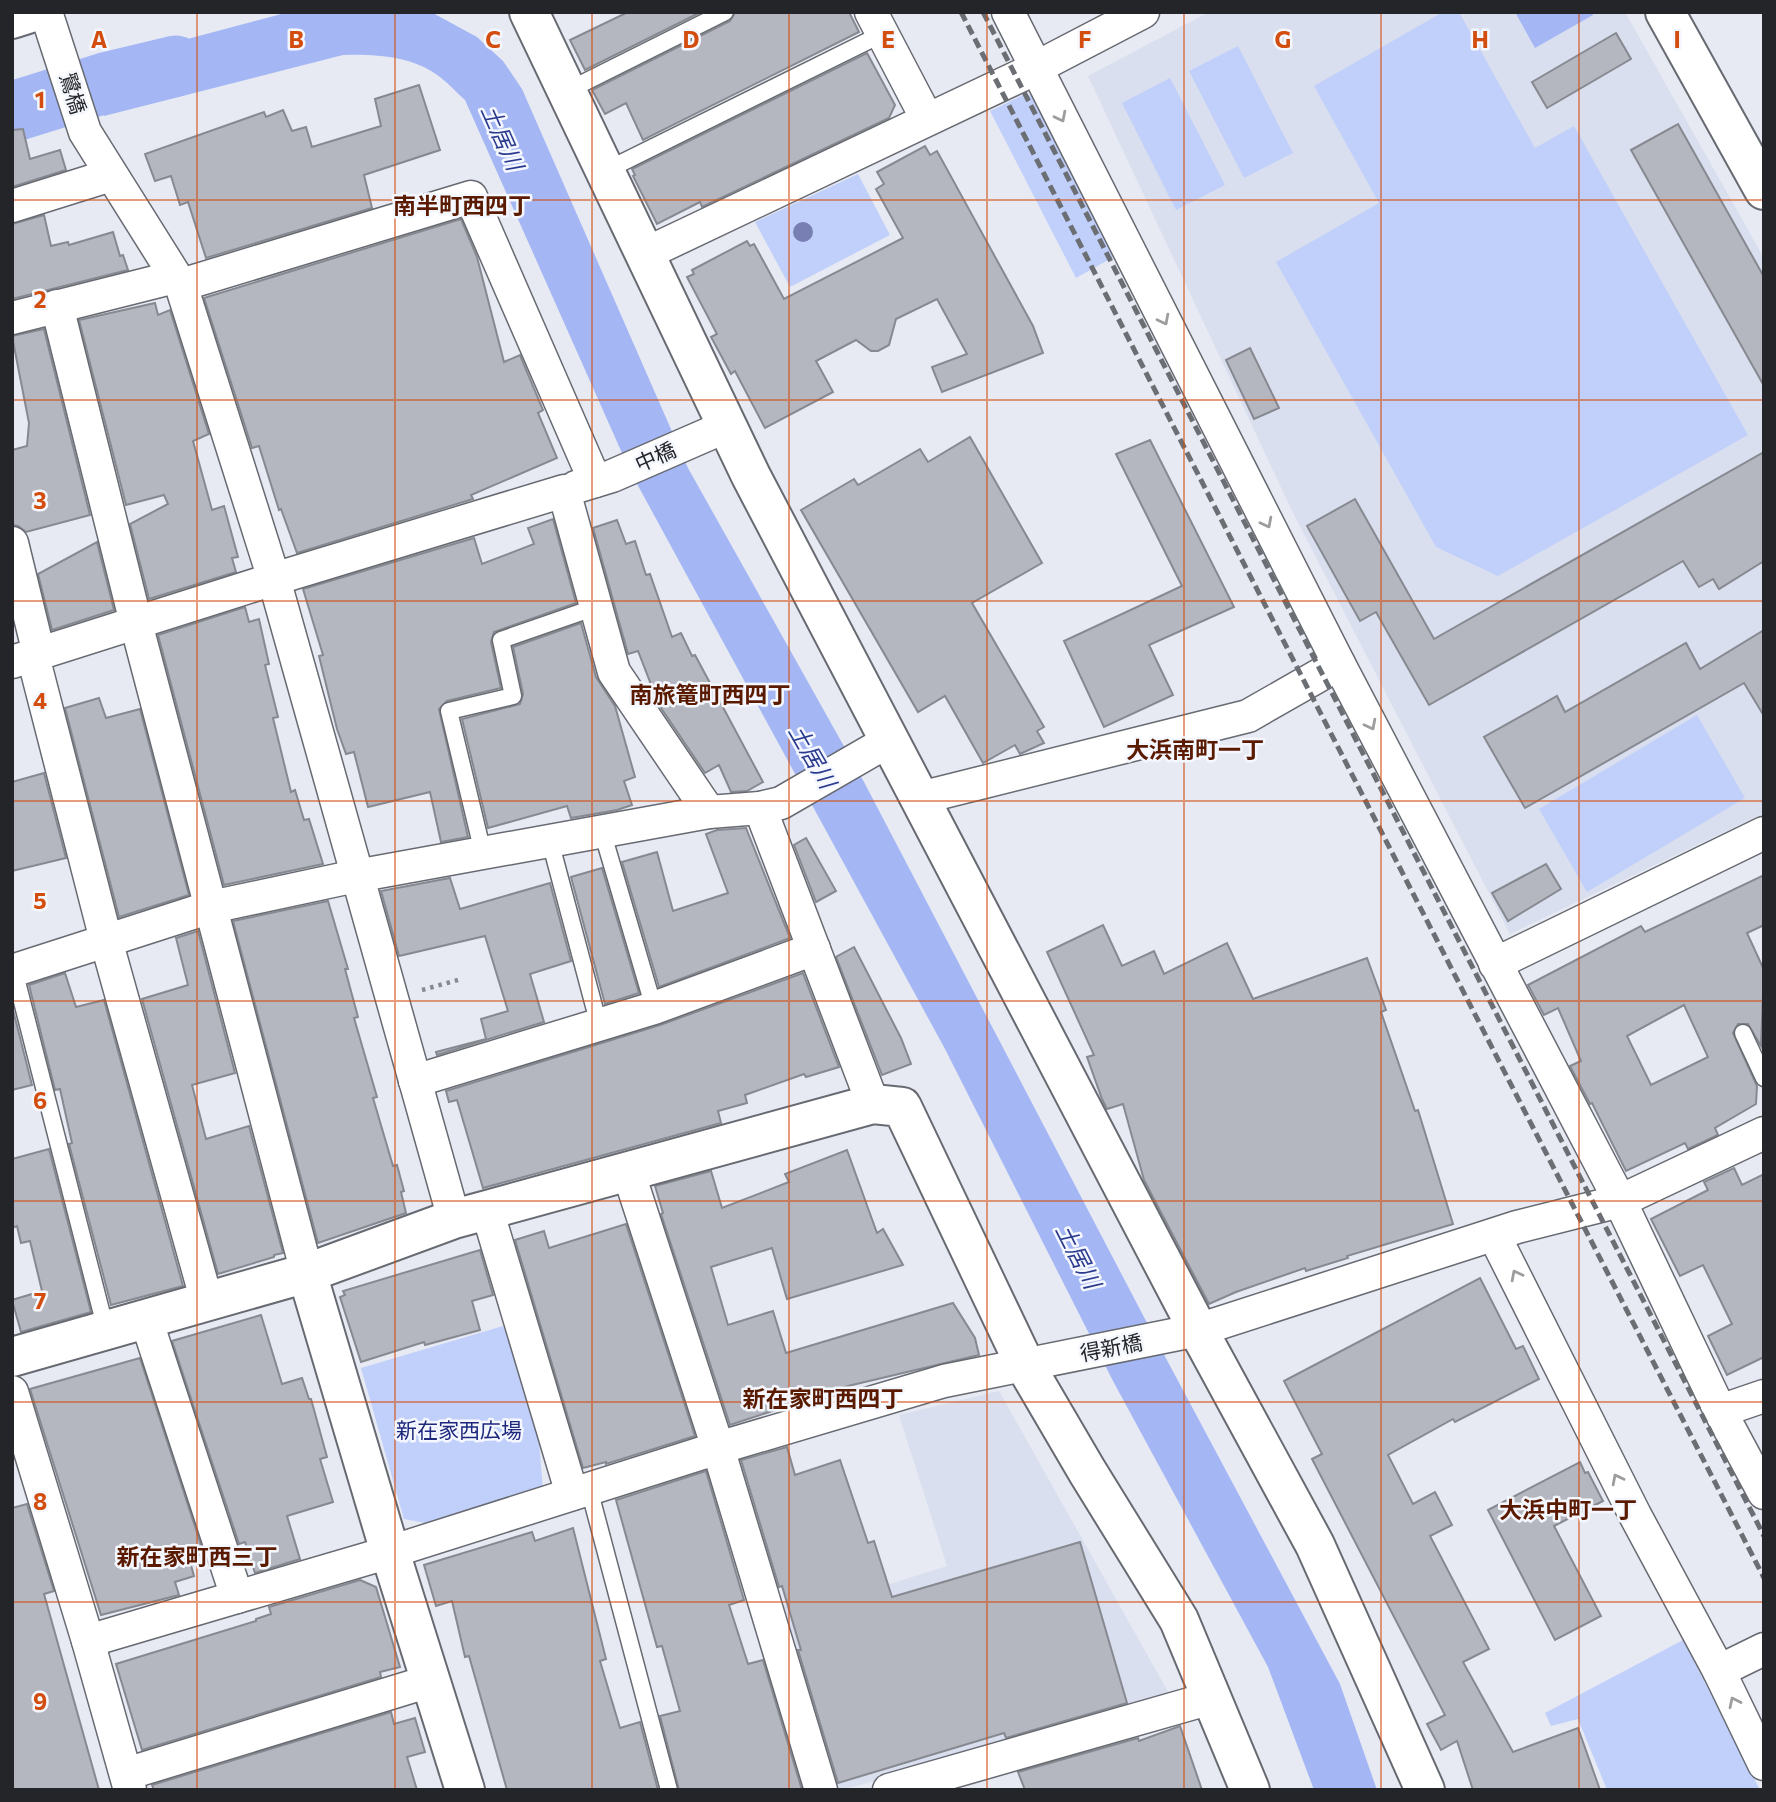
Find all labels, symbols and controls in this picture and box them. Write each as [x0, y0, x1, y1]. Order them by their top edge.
text: A [91, 25, 108, 53]
text: B [288, 25, 304, 53]
text: C [485, 25, 501, 53]
text: D [683, 25, 700, 53]
text: E [881, 25, 895, 53]
text: F [1078, 25, 1092, 53]
text: G [1275, 25, 1291, 53]
text: H [1471, 25, 1489, 53]
text: I [1673, 25, 1681, 53]
street label: 鷺橋 [56, 69, 92, 117]
text: 1 [35, 85, 45, 113]
water label: 土居川 [476, 100, 531, 177]
one-way arrow [1053, 110, 1066, 122]
district label: 南半町西四丁 [393, 191, 531, 219]
text: 2 [33, 285, 47, 313]
one-way arrow [1155, 313, 1169, 325]
street label: 中橋 [631, 436, 679, 476]
text: 3 [33, 486, 47, 514]
one-way arrow [1258, 516, 1272, 528]
district label: 南旅篭町西四丁 [630, 680, 791, 708]
text: 4 [33, 686, 47, 714]
one-way arrow [1362, 718, 1376, 730]
water label: 土居川 [784, 719, 844, 795]
district label: 大浜南町一丁 [1126, 735, 1264, 763]
text: 5 [33, 886, 47, 914]
text: 6 [33, 1086, 47, 1114]
water label: 土居川 [1051, 1219, 1108, 1296]
one-way arrow [1510, 1270, 1524, 1282]
text: 7 [34, 1286, 46, 1314]
street label: 得新橋 [1078, 1329, 1144, 1365]
district label: 新在家町西四丁 [743, 1384, 904, 1412]
park label: 新在家西広場 [396, 1417, 522, 1442]
one-way arrow [1612, 1474, 1626, 1486]
text: 8 [33, 1487, 47, 1515]
district label: 大浜中町一丁 [1499, 1495, 1637, 1523]
district label: 新在家町西三丁 [117, 1542, 278, 1570]
text: 9 [33, 1687, 47, 1715]
one-way arrow [1728, 1697, 1742, 1709]

